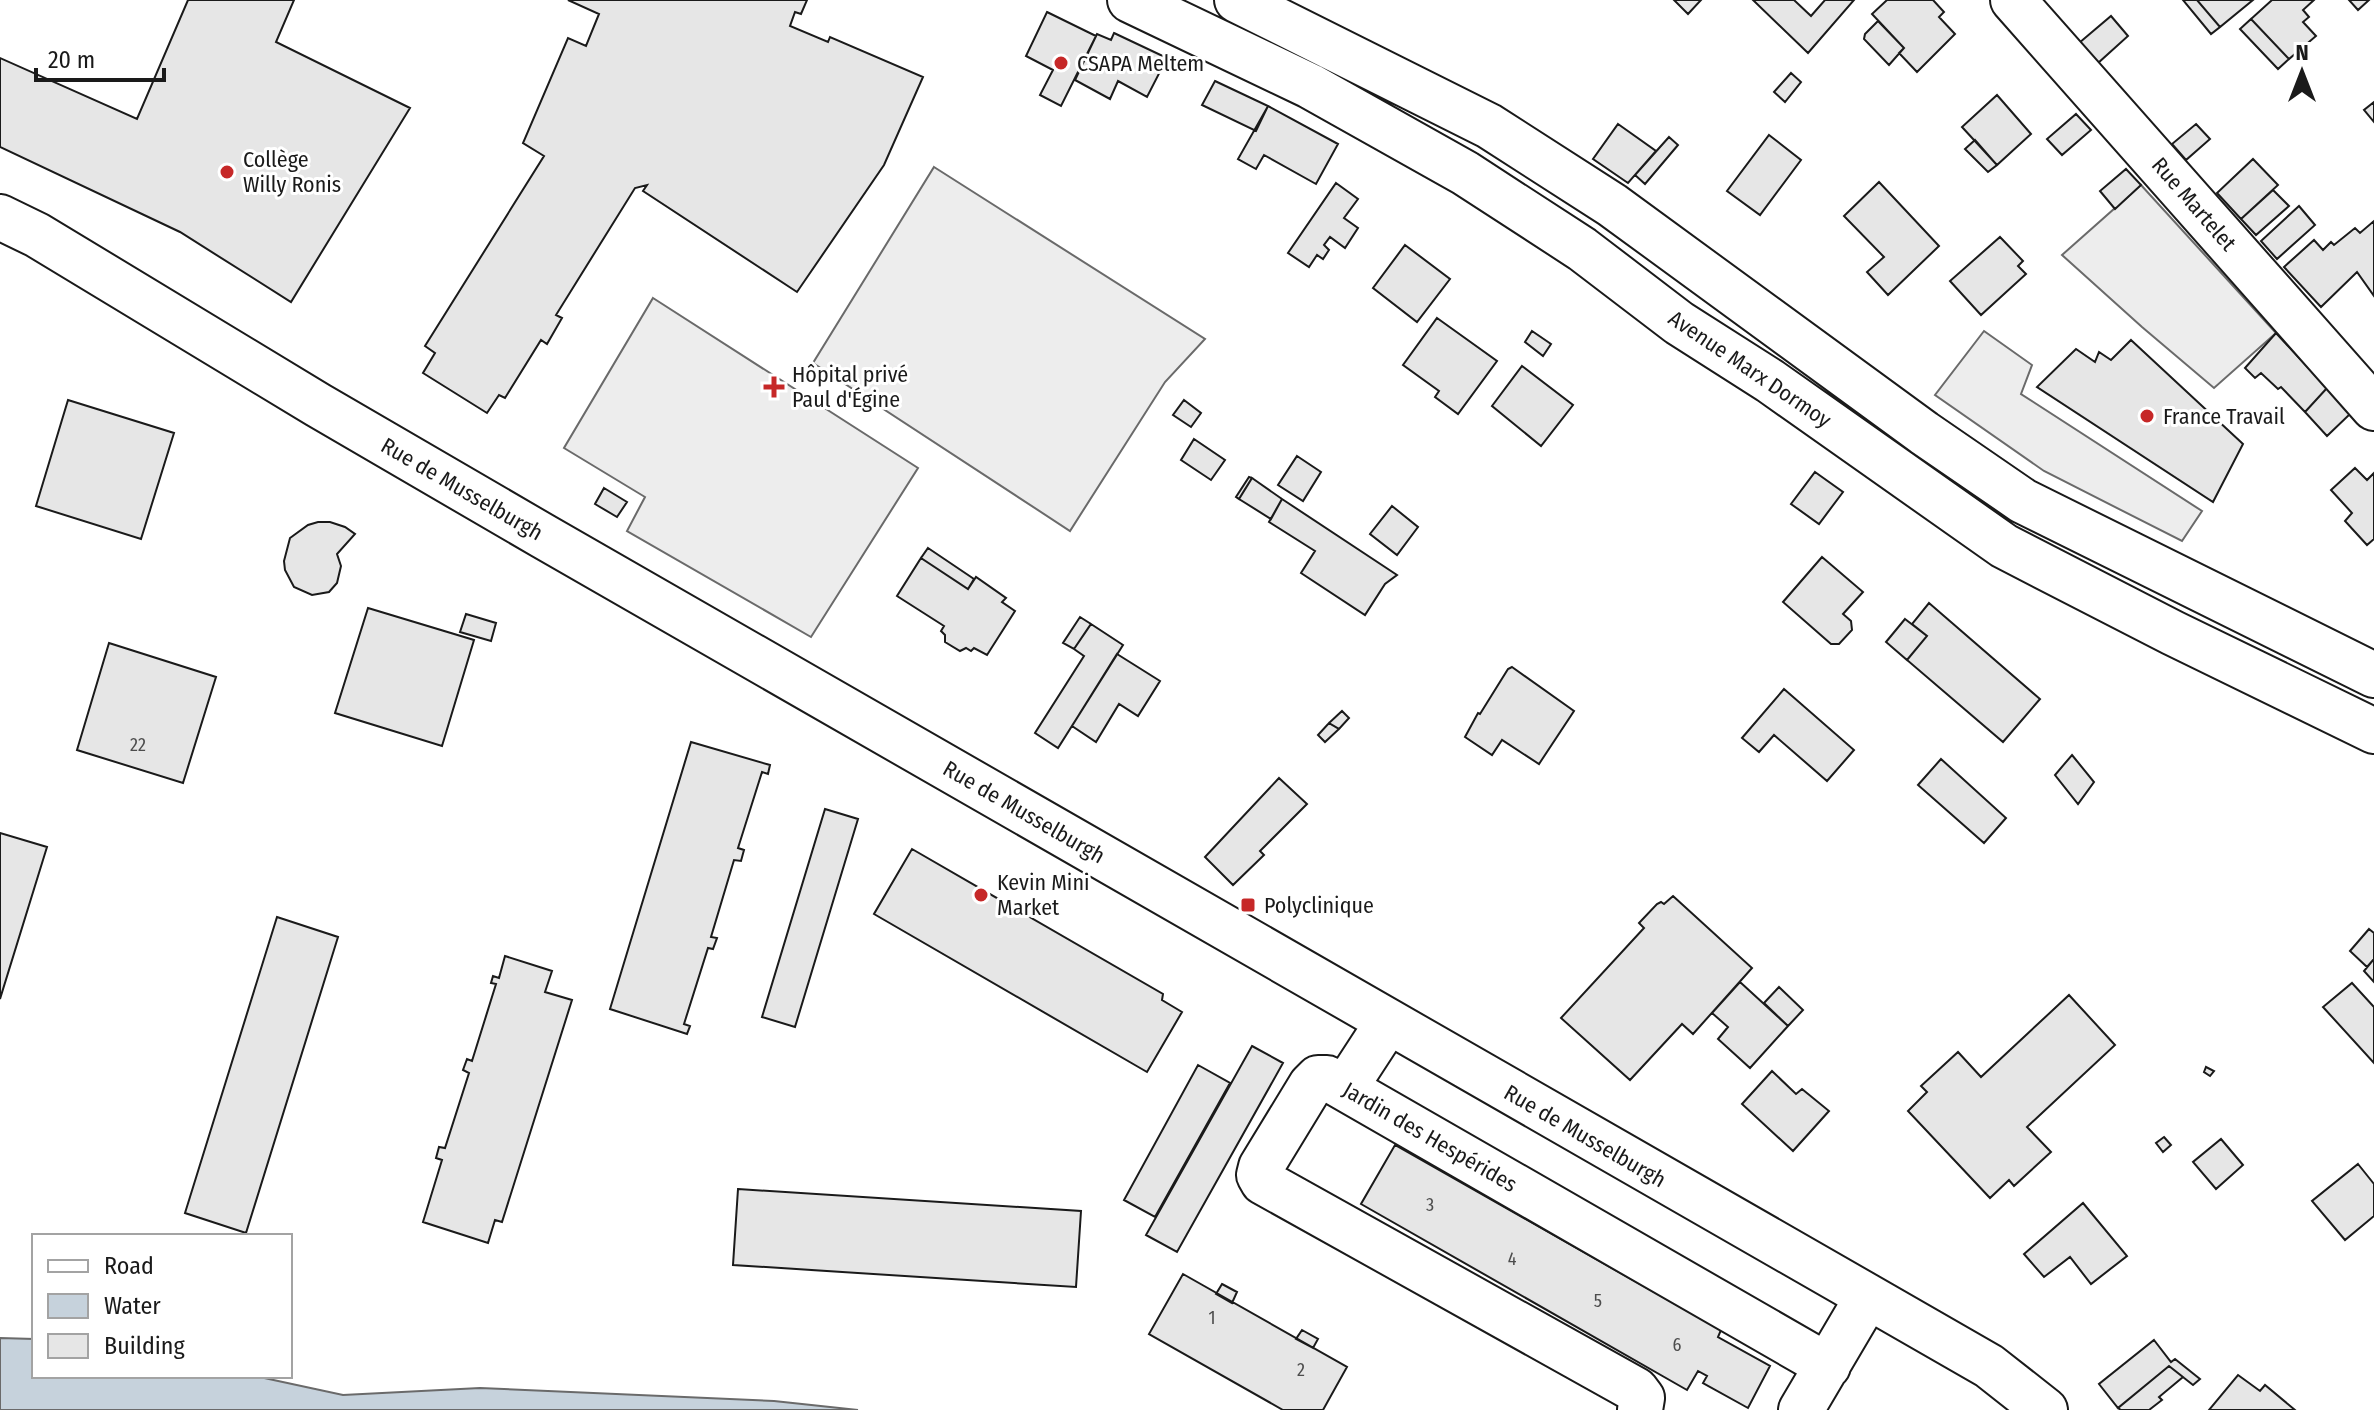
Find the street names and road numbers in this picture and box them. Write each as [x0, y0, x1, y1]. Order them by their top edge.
street label: Rue Martelet [2146, 152, 2242, 257]
street label: Avenue Marx Dormoy [1664, 305, 1837, 434]
street label: Rue de Musselburgh [376, 432, 548, 546]
street label: Rue de Musselburgh [938, 755, 1110, 869]
street label: Jardin des Hespérides [1338, 1076, 1522, 1198]
street label: Rue de Musselburgh [1499, 1079, 1671, 1193]

